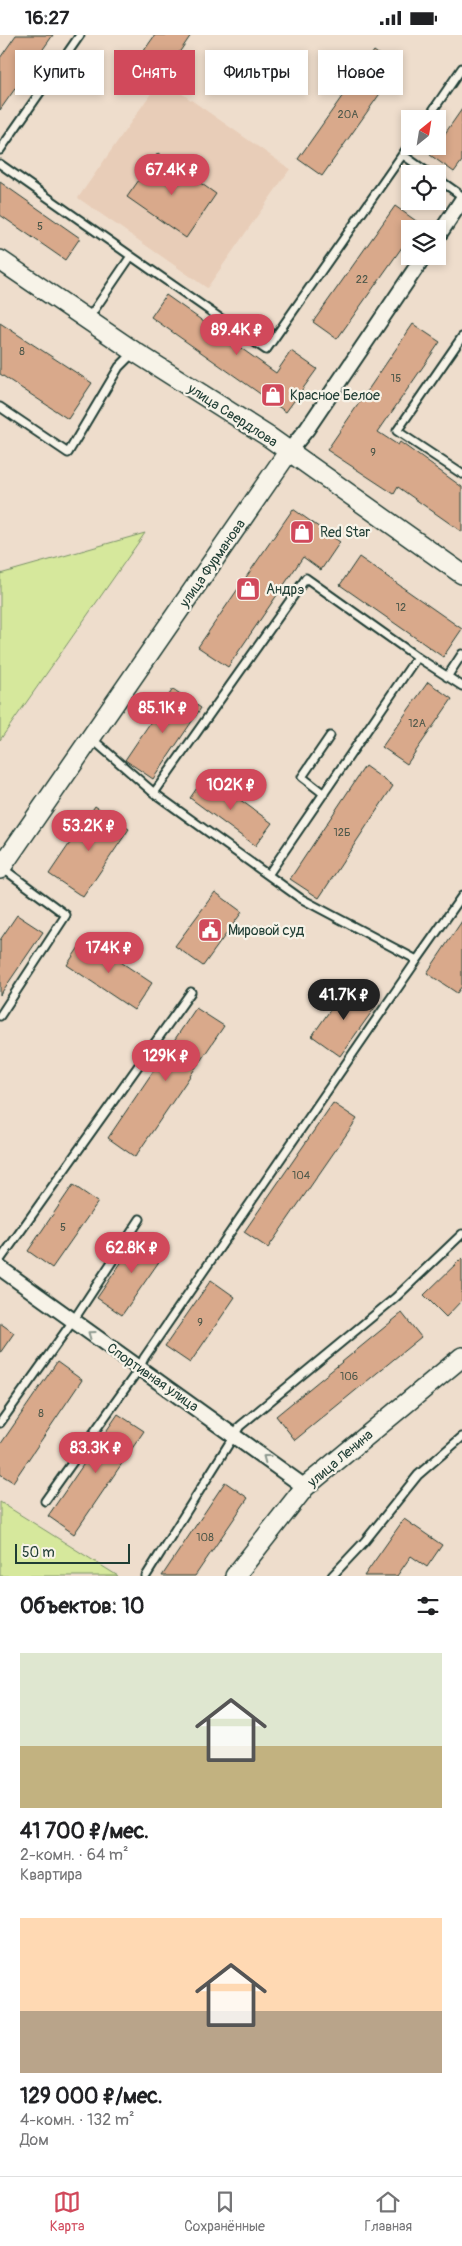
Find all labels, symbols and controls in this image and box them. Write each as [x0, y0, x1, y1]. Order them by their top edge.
text: 16:27 [25, 6, 69, 30]
chip: Купить [15, 50, 104, 95]
chip: Снять [114, 50, 195, 95]
chip: Фильтры [205, 50, 308, 95]
chip: Новое [318, 50, 403, 95]
house number: 20А [338, 108, 358, 121]
north arrow [401, 110, 446, 155]
map controls [401, 110, 446, 265]
pin: 67.4K ₽ [126, 154, 218, 196]
text: 67.4K ₽ [145, 160, 199, 180]
button: locate [401, 165, 446, 210]
house number: 5 [37, 220, 43, 233]
button: layers [401, 220, 446, 265]
house number: 22 [356, 273, 368, 286]
pin: 89.4K ₽ [191, 313, 283, 356]
text: 89.4K ₽ [211, 320, 263, 340]
house number: 8 [19, 345, 25, 358]
house number: 15 [391, 372, 401, 385]
street label: улица Свердлова [184, 380, 281, 451]
shop icon: Красное Белое [260, 382, 286, 408]
place label: Красное Белое [290, 387, 380, 404]
house number: 9 [370, 446, 376, 459]
street label: улица Фурманова [175, 516, 249, 611]
shop icon: Red Star [289, 519, 315, 545]
place label: Red Star [320, 524, 370, 541]
shop icon: Андрэ [235, 576, 261, 602]
place label: Андрэ [266, 581, 305, 598]
house number: 12 [396, 601, 406, 614]
pin: 85.1K ₽ [117, 691, 209, 734]
text: 85.1K ₽ [138, 698, 188, 718]
house number: 12А [408, 717, 426, 730]
pin: 102K ₽ [190, 769, 272, 811]
text: 102K ₽ [207, 775, 255, 795]
pin: 53.2K ₽ [43, 809, 135, 852]
text: 53.2K ₽ [63, 816, 115, 836]
house number: 12Б [333, 826, 351, 839]
public building icon: Мировой суд [197, 917, 223, 943]
place label: Мировой суд [228, 922, 305, 939]
pin: 174K ₽ [68, 931, 150, 974]
text: 174K ₽ [86, 938, 132, 958]
pin: 41.7K ₽ [298, 979, 390, 1021]
text: 41.7K ₽ [319, 985, 369, 1005]
pin: 129K ₽ [125, 1039, 207, 1082]
text: 129K ₽ [143, 1046, 189, 1066]
house number: 104 [292, 1169, 311, 1182]
house number: 5 [60, 1221, 66, 1234]
pin: 62.8K ₽ [86, 1231, 178, 1274]
text: 62.8K ₽ [106, 1238, 158, 1258]
house number: 9 [197, 1316, 203, 1329]
one-way arrow [87, 1331, 97, 1340]
street label: Спортивная улица [104, 1339, 202, 1415]
house number: 106 [340, 1370, 358, 1383]
house number: 8 [38, 1407, 44, 1420]
street label: улица Ленина [303, 1426, 376, 1491]
pin: 83.3K ₽ [50, 1431, 142, 1474]
text: 83.3K ₽ [70, 1438, 122, 1458]
one-way arrow [262, 1455, 272, 1464]
house number: 108 [196, 1531, 214, 1544]
scale bar [15, 1541, 130, 1564]
text: 50 m [22, 1544, 55, 1561]
icon: filters [414, 1592, 442, 1620]
text: Объектов: 10 [20, 1593, 144, 1620]
icon: home [186, 1685, 276, 1775]
text: 41 700 ₽/мес. [20, 1818, 149, 1845]
text: 2-комн. · 64 m² [20, 1845, 129, 1865]
text: Квартира [20, 1865, 82, 1885]
icon: home [186, 1950, 276, 2040]
text: 129 000 ₽/мес. [20, 2083, 163, 2110]
text: 4-комн. · 132 m² [20, 2110, 134, 2130]
text: Дом [20, 2130, 49, 2150]
tab: Карта [50, 2188, 85, 2235]
tab: Сохранённые [184, 2188, 265, 2235]
tab: Главная [365, 2188, 412, 2235]

